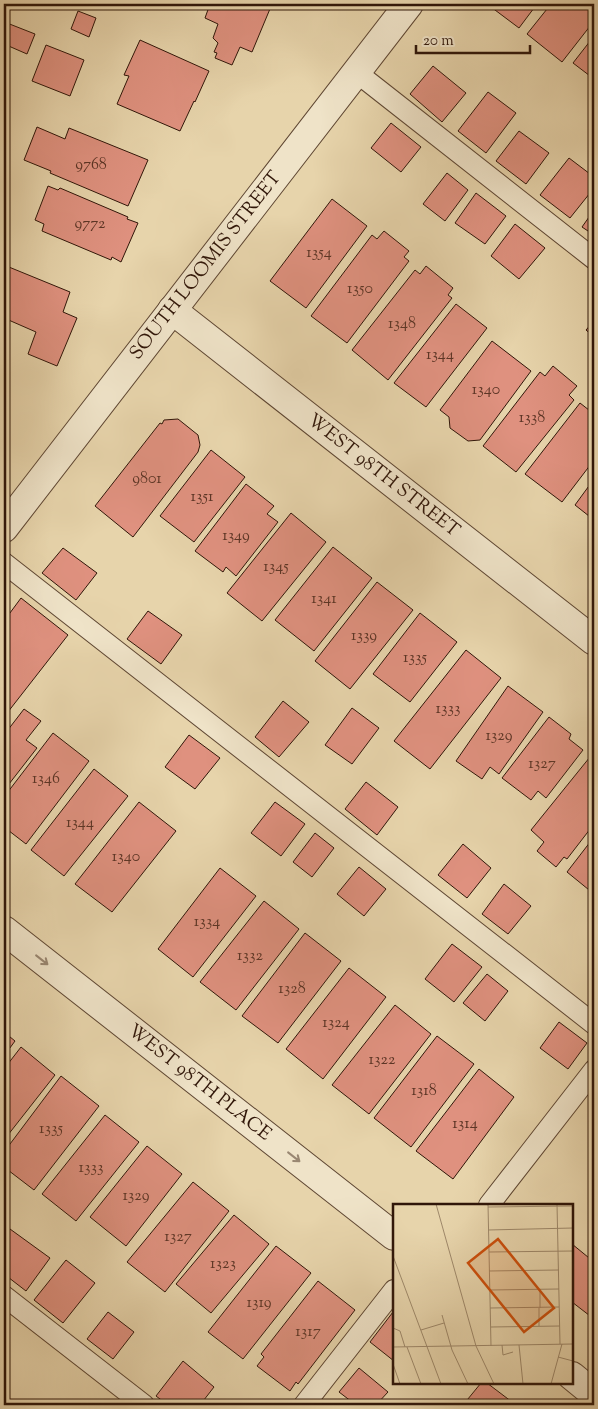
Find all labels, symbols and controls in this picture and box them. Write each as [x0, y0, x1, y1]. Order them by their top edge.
scale bar [416, 22, 529, 54]
text: 20 m [423, 31, 454, 52]
house number: 9768 [75, 154, 107, 177]
street label: SOUTH LOOMIS STREET [124, 166, 288, 366]
house number: 9772 [74, 213, 106, 236]
house number: 1354 [306, 242, 332, 265]
house number: 1350 [347, 278, 373, 301]
house number: 1348 [388, 313, 416, 336]
house number: 1344 [426, 344, 454, 367]
house number: 1340 [472, 379, 500, 402]
house number: 1338 [519, 407, 545, 430]
street label: WEST 98TH STREET [301, 408, 465, 544]
house number: 9801 [132, 468, 162, 491]
house number: 1351 [191, 486, 214, 509]
house number: 1349 [222, 525, 250, 548]
house number: 1345 [263, 556, 289, 579]
house number: 1341 [311, 588, 337, 611]
house number: 1339 [351, 625, 377, 648]
house number: 1335 [403, 647, 427, 670]
house number: 1333 [436, 698, 460, 721]
house number: 1329 [485, 725, 513, 748]
house number: 1327 [528, 753, 556, 776]
house number: 1346 [32, 768, 60, 791]
house number: 1344 [66, 812, 94, 835]
house number: 1340 [112, 846, 140, 869]
house number: 1334 [194, 911, 220, 934]
house number: 1332 [237, 945, 263, 968]
one-way arrow [35, 954, 48, 965]
house number: 1328 [278, 978, 306, 1001]
house number: 1324 [322, 1012, 350, 1035]
street label: WEST 98TH PLACE [121, 1018, 277, 1148]
house number: 1322 [369, 1049, 396, 1072]
house number: 1318 [411, 1080, 437, 1103]
house number: 1314 [452, 1113, 478, 1136]
house number: 1335 [39, 1118, 63, 1141]
one-way arrow [287, 1152, 300, 1163]
house number: 1333 [79, 1157, 103, 1180]
house number: 1329 [122, 1185, 150, 1208]
inset map [393, 1204, 573, 1384]
house number: 1327 [164, 1226, 192, 1249]
house number: 1323 [210, 1253, 236, 1276]
house number: 1319 [247, 1292, 272, 1315]
house number: 1317 [295, 1321, 321, 1344]

